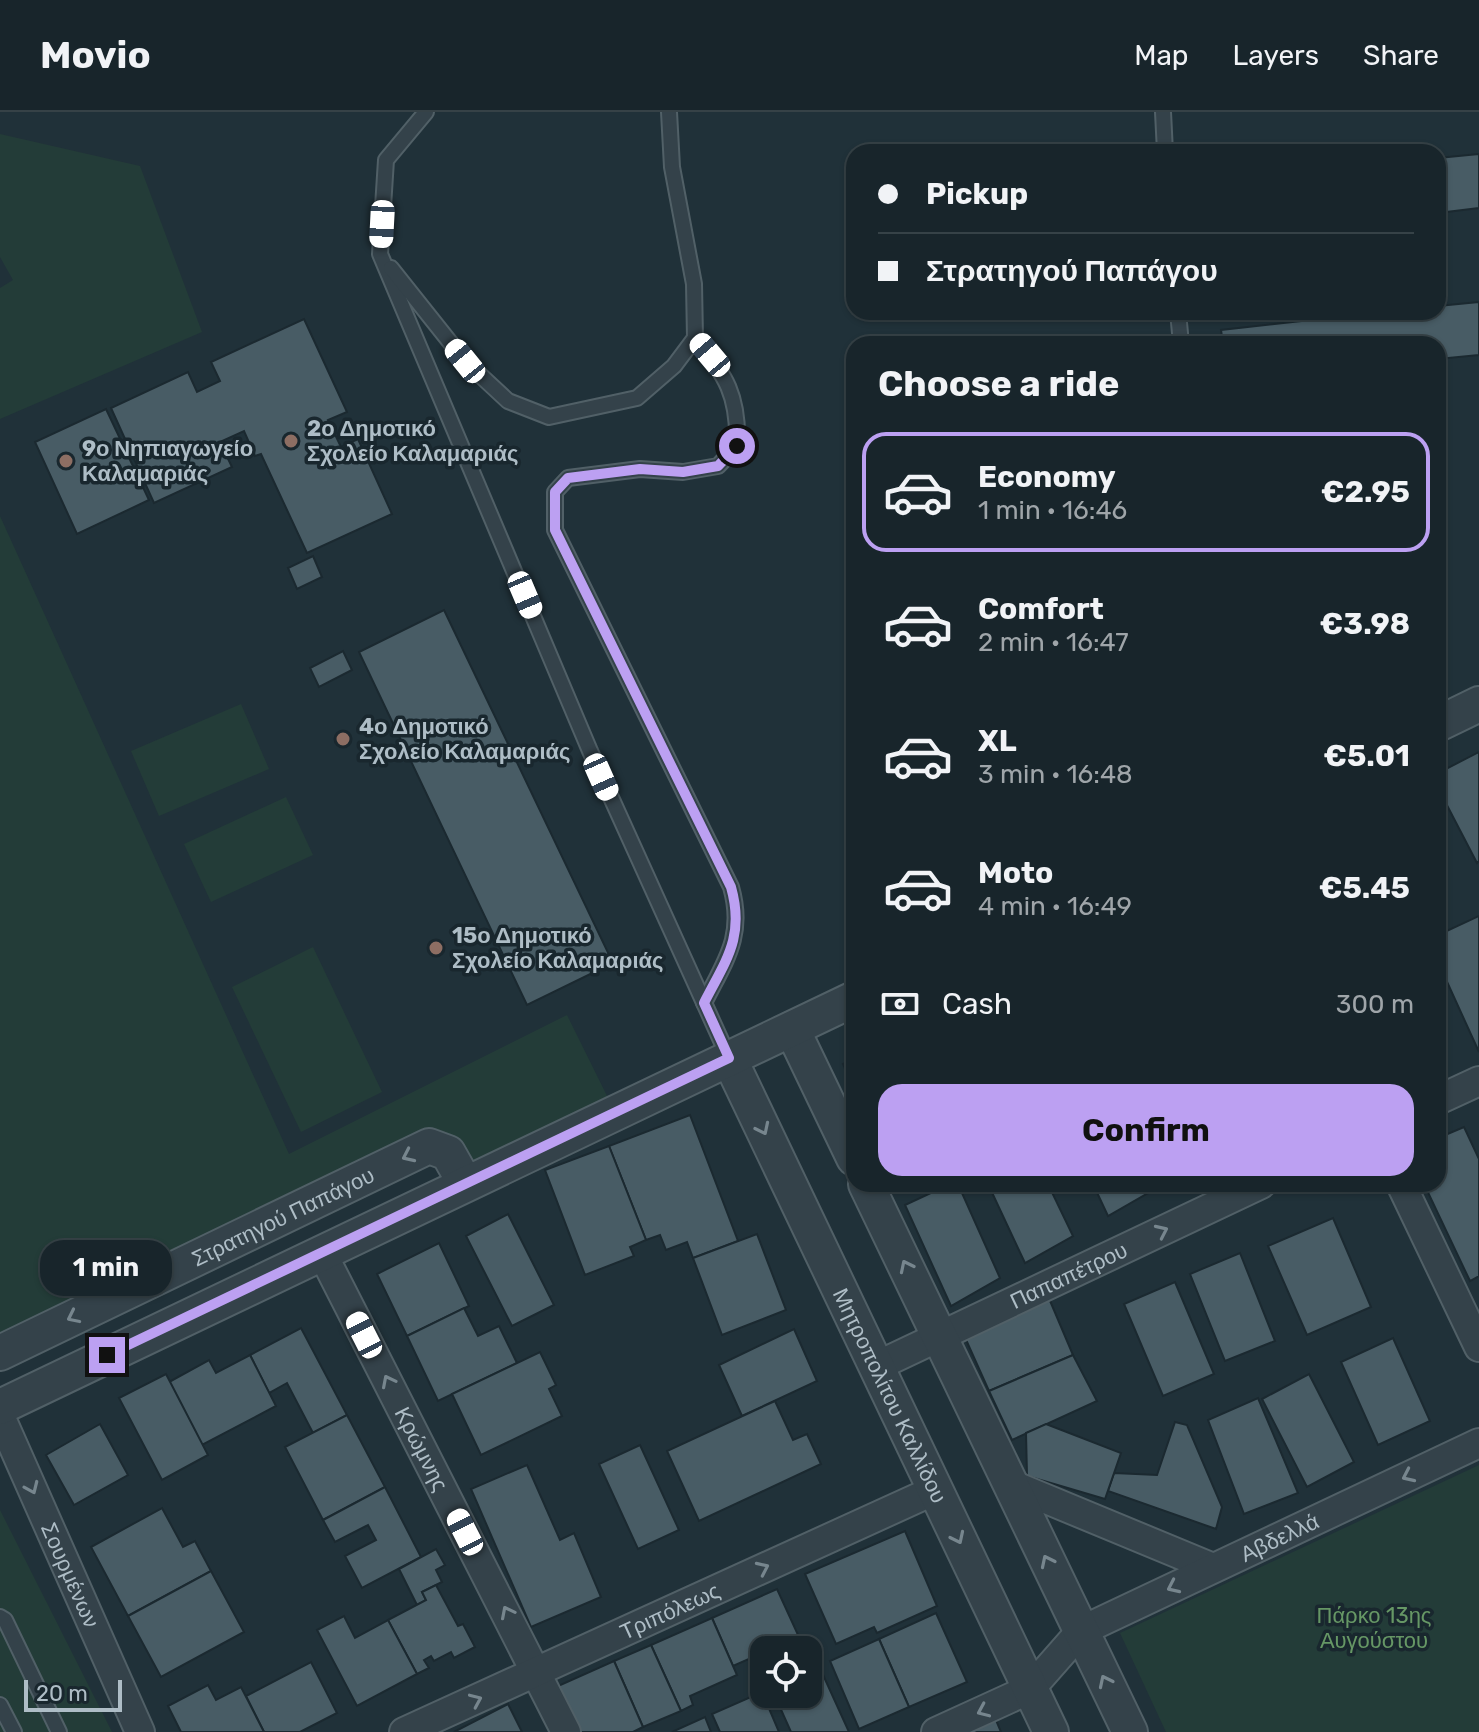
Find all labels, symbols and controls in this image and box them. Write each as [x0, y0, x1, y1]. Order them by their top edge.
text: Movio [40, 32, 151, 78]
text: Map [1134, 39, 1189, 72]
text: Layers [1233, 39, 1319, 72]
text: Share [1363, 39, 1439, 72]
text: Pickup [926, 176, 1028, 212]
car [369, 199, 395, 249]
text: Στρατηγού Παπάγου [926, 253, 1218, 289]
car [685, 329, 735, 381]
car [441, 335, 489, 387]
text: Choose a ride [878, 362, 1119, 405]
place label: 2ο Δημοτικό Σχολείο Καλαμαριάς [307, 415, 519, 467]
route start [719, 428, 755, 464]
marker: 2ο Δημοτικό Σχολείο Καλαμαριάς [282, 432, 300, 450]
place label: 9ο Νηπιαγωγείο Καλαμαριάς [82, 435, 253, 487]
marker: 9ο Νηπιαγωγείο Καλαμαριάς [57, 452, 75, 470]
icon: car [882, 456, 954, 528]
text: Economy [978, 459, 1116, 495]
text: €2.95 [1321, 474, 1410, 510]
text: 1 min · 16:46 [978, 495, 1127, 526]
car [505, 568, 545, 622]
icon: car [882, 588, 954, 660]
text: Comfort [978, 591, 1104, 627]
text: €3.98 [1320, 606, 1410, 642]
text: 2 min · 16:47 [978, 627, 1129, 658]
place label: 4ο Δημοτικό Σχολείο Καλαμαριάς [359, 713, 571, 765]
icon: car [882, 720, 954, 792]
text: XL [978, 723, 1017, 759]
marker: 4ο Δημοτικό Σχολείο Καλαμαριάς [334, 730, 352, 748]
text: €5.01 [1324, 738, 1410, 774]
car [580, 750, 622, 804]
text: 3 min · 16:48 [978, 759, 1133, 790]
icon: car [882, 852, 954, 924]
text: Moto [978, 855, 1053, 891]
text: €5.45 [1319, 870, 1410, 906]
text: 4 min · 16:49 [978, 891, 1132, 922]
place label: 15ο Δημοτικό Σχολείο Καλαμαριάς [452, 922, 664, 974]
marker: 15ο Δημοτικό Σχολείο Καλαμαριάς [427, 939, 445, 957]
icon: cash [878, 982, 922, 1026]
text: Cash [942, 986, 1012, 1022]
text: 300 m [1336, 989, 1414, 1020]
button: Confirm [878, 1084, 1414, 1176]
one-way arrow [753, 1120, 769, 1135]
one-way arrow [402, 1146, 416, 1162]
street label: Στρατηγού Παπάγου [187, 1161, 379, 1272]
one-way arrow [1154, 1225, 1168, 1241]
street label: Παπαπέτρου [1006, 1236, 1132, 1315]
callout: 1 min [41, 1239, 173, 1295]
text: 1 min [73, 1252, 139, 1283]
one-way arrow [900, 1260, 916, 1275]
street label: Μητροπολίτου Καλλίδου [827, 1284, 953, 1507]
one-way arrow [66, 1307, 81, 1323]
car [342, 1308, 386, 1362]
route end [89, 1337, 125, 1373]
one-way arrow [382, 1374, 397, 1389]
street label: Κρώμνης [389, 1402, 454, 1495]
one-way arrow [1402, 1466, 1417, 1482]
one-way arrow [22, 1479, 38, 1494]
car [443, 1505, 487, 1559]
street label: Αβδελλά [1236, 1507, 1323, 1567]
street label: Σουρμένων [35, 1518, 106, 1632]
one-way arrow [948, 1530, 964, 1545]
one-way arrow [1041, 1554, 1057, 1569]
one-way arrow [755, 1562, 769, 1578]
street label: Τριπόλεως [616, 1577, 724, 1645]
one-way arrow [1167, 1577, 1182, 1593]
park label: Πάρκο 13ης Αυγούστου [1317, 1602, 1431, 1654]
one-way arrow [501, 1605, 516, 1620]
map controls [750, 1636, 822, 1708]
button: locate [750, 1636, 822, 1708]
one-way arrow [1099, 1675, 1115, 1690]
scale bar [24, 1676, 122, 1712]
text: 20 m [36, 1680, 88, 1707]
one-way arrow [467, 1694, 482, 1710]
one-way arrow [977, 1701, 991, 1717]

